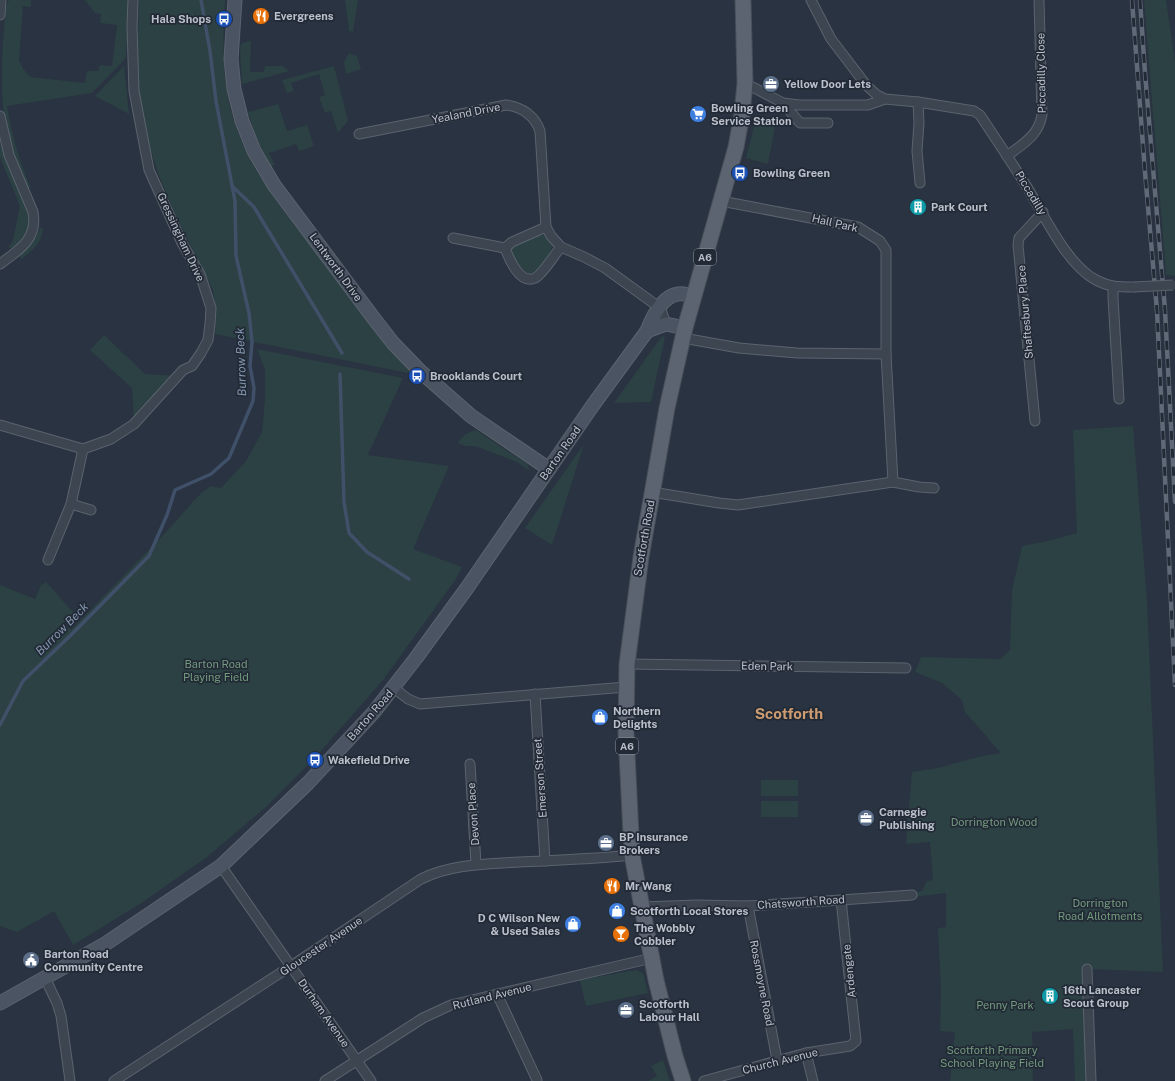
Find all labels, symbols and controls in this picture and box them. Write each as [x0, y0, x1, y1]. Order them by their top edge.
restaurant icon: Evergreens [251, 6, 271, 26]
bus stop icon: Hala Shops [214, 9, 234, 29]
place label: Evergreens [274, 10, 334, 22]
place label: Hala Shops [151, 13, 211, 25]
street label: Piccadilly Close [1034, 33, 1048, 113]
office icon: Yellow Door Lets [761, 74, 781, 94]
place label: Yellow Door Lets [784, 78, 871, 90]
street label: Yealand Drive [431, 100, 501, 126]
place label: Bowling Green Service Station [711, 102, 791, 127]
supermarket icon: Bowling Green Service Station [688, 104, 708, 124]
bus stop icon: Bowling Green [730, 163, 750, 183]
place label: Bowling Green [753, 167, 830, 179]
street label: Piccadilly [1013, 169, 1049, 217]
street label: Gressingham Drive [155, 191, 207, 283]
building icon: Park Court [908, 197, 928, 217]
place label: Park Court [931, 201, 988, 213]
street label: Hall Park [811, 212, 859, 234]
street label: Lentworth Drive [307, 231, 365, 303]
road number: A6 [694, 249, 716, 265]
street label: Shaftesbury Place [1015, 265, 1035, 359]
water label: Burrow Beck [233, 327, 249, 397]
bus stop icon: Brooklands Court [407, 366, 427, 386]
place label: Brooklands Court [430, 370, 523, 382]
street label: Barton Road [537, 424, 583, 482]
street label: Scotforth Road [631, 499, 657, 577]
water label: Burrow Beck [33, 599, 92, 658]
park label: Barton Road Playing Field [183, 658, 249, 683]
street label: Eden Park [741, 660, 793, 672]
street label: Barton Road [345, 687, 395, 743]
place label: Northern Delights [613, 705, 661, 730]
district label: Scotforth [755, 705, 823, 722]
shop icon: Northern Delights [590, 707, 610, 727]
street label: Emerson Street [531, 738, 549, 818]
road number: A6 [616, 738, 638, 754]
bus stop icon: Wakefield Drive [305, 750, 325, 770]
place label: Wakefield Drive [328, 754, 410, 766]
street label: Devon Place [465, 782, 481, 846]
place label: Carnegie Publishing [879, 806, 935, 831]
office icon: Carnegie Publishing [856, 808, 876, 828]
park label: Dorrington Wood [951, 816, 1037, 828]
place label: BP Insurance Brokers [619, 831, 688, 856]
office icon: BP Insurance Brokers [596, 833, 616, 853]
restaurant icon: Mr Wang [602, 876, 622, 896]
place label: Mr Wang [625, 880, 672, 892]
street label: Chatsworth Road [757, 893, 845, 911]
park label: Dorrington Road Allotments [1058, 897, 1143, 922]
shop icon: Scotforth Local Stores [607, 901, 627, 921]
place label: Scotforth Local Stores [630, 905, 749, 917]
place label: D C Wilson New & Used Sales [478, 912, 560, 937]
street label: Gloucester Avenue [278, 914, 364, 978]
shop icon: D C Wilson New & Used Sales [563, 914, 583, 934]
place label: The Wobbly Cobbler [634, 922, 696, 947]
bar icon: The Wobbly Cobbler [611, 924, 631, 944]
street label: Rossmoyne Road [748, 939, 776, 1027]
street label: Ardengate [840, 943, 858, 999]
place label: Barton Road Community Centre [44, 948, 143, 973]
public building icon: Barton Road Community Centre [21, 950, 41, 970]
street label: Durham Avenue [296, 976, 352, 1050]
street label: Rutland Avenue [451, 980, 533, 1012]
place label: 16th Lancaster Scout Group [1063, 984, 1141, 1009]
building icon: 16th Lancaster Scout Group [1040, 986, 1060, 1006]
place label: Scotforth Labour Hall [639, 998, 700, 1023]
park label: Penny Park [976, 999, 1034, 1011]
office icon: Scotforth Labour Hall [616, 1000, 636, 1020]
park label: Scotforth Primary School Playing Field [940, 1044, 1044, 1069]
street label: Church Avenue [741, 1046, 819, 1076]

